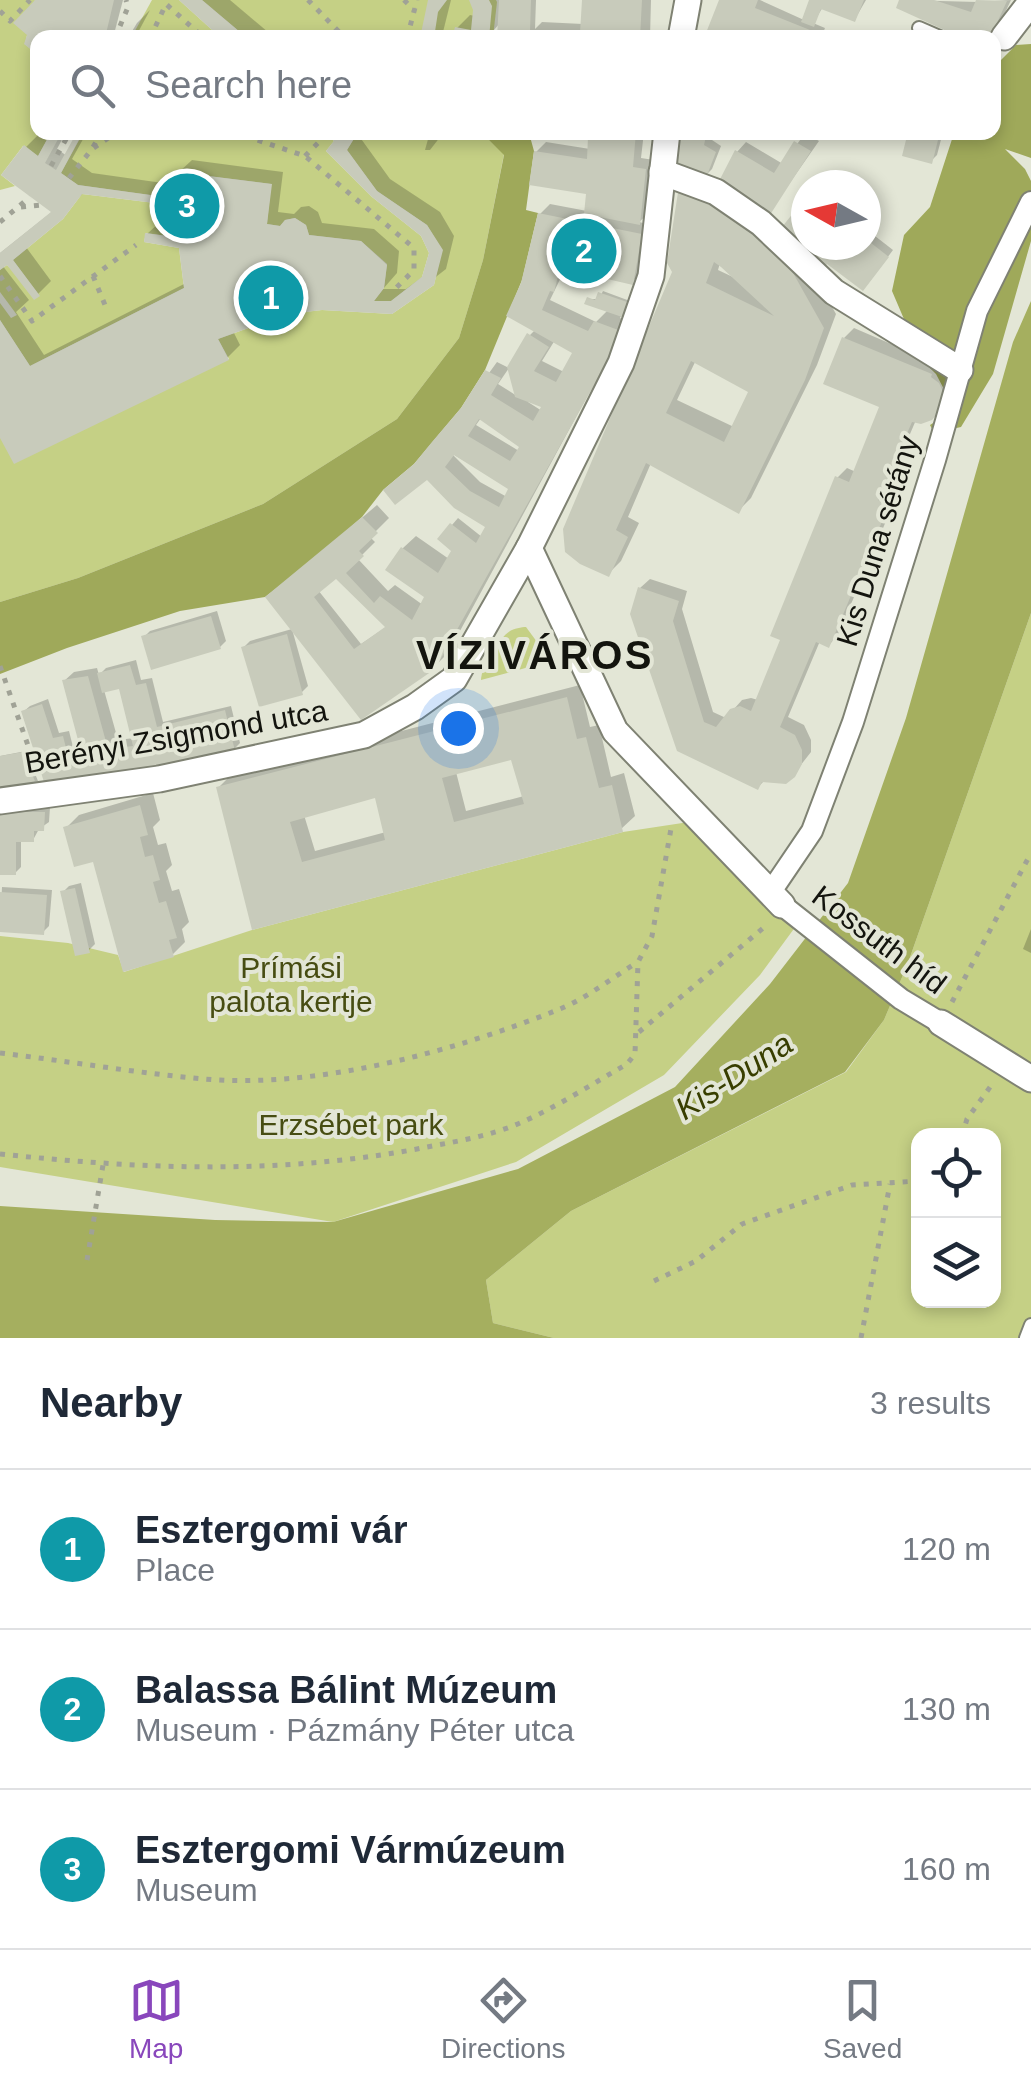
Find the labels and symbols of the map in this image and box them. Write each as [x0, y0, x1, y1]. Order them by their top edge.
pin: 3 [154, 168, 220, 244]
north arrow [791, 170, 881, 260]
pin: 2 [552, 214, 616, 288]
pin: 1 [238, 260, 304, 336]
street label: Kis Duna sétány [830, 432, 925, 650]
district label: VÍZIVÁROS [416, 633, 654, 677]
street label: Berényi Zsigmond utca [22, 694, 330, 779]
your location [433, 703, 484, 754]
street label: Kossuth híd [806, 879, 952, 1000]
park label: Prímási palota kertje [209, 951, 373, 1018]
water label: Kis-Duna [669, 1025, 799, 1127]
park label: Erzsébet park [258, 1108, 445, 1141]

